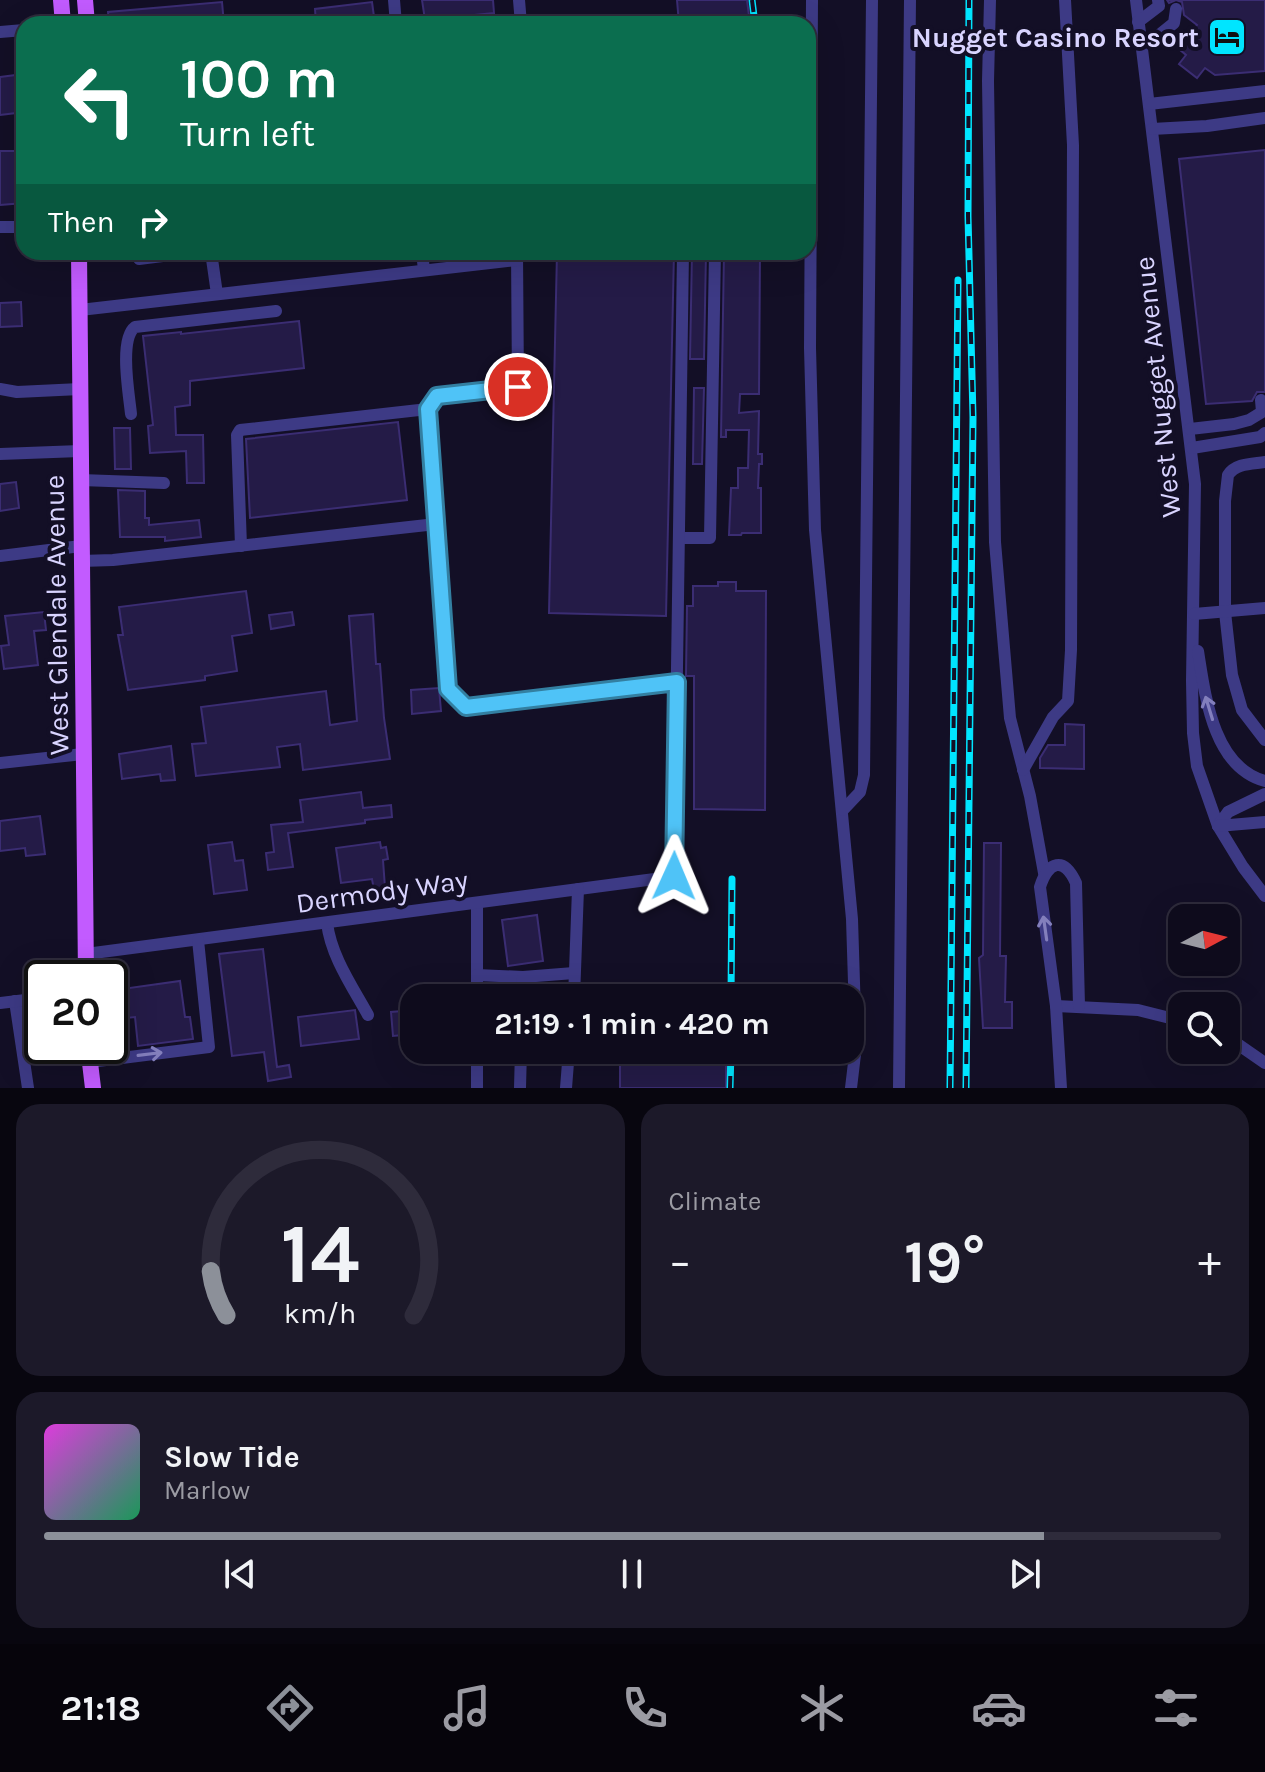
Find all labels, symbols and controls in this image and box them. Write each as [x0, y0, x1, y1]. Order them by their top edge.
hotel icon: Nugget Casino Resort [1206, 16, 1248, 58]
place label: Nugget Casino Resort [912, 21, 1199, 54]
text: 100 m [180, 46, 338, 111]
icon: left [48, 48, 152, 152]
text: Turn left [180, 113, 315, 155]
icon: right [131, 200, 175, 244]
text: Then [48, 204, 115, 240]
street label: West Nugget Avenue [1127, 255, 1188, 519]
pin [484, 353, 552, 421]
icon: arrive [496, 365, 540, 409]
street label: West Glendale Avenue [38, 474, 75, 756]
one-way arrow [1201, 695, 1216, 721]
position arrow [632, 834, 716, 918]
street label: Dermody Way [294, 863, 470, 920]
north arrow [1168, 904, 1240, 976]
map controls [1168, 904, 1240, 1064]
one-way arrow [1037, 916, 1052, 942]
speed limit sign: 20 [24, 960, 128, 1064]
button: search [1168, 992, 1240, 1064]
text: 21:19 · 1 min · 420 m [494, 1006, 770, 1042]
one-way arrow [136, 1046, 162, 1061]
text: Climate [669, 1186, 761, 1217]
text: 14 [281, 1206, 360, 1303]
text: 19° [904, 1227, 985, 1297]
text: − [669, 1236, 692, 1287]
text: + [1198, 1236, 1221, 1287]
text: km/h [284, 1297, 356, 1330]
text: Slow Tide [164, 1439, 300, 1475]
text: Marlow [164, 1475, 250, 1506]
icon: previous [218, 1552, 262, 1596]
icon: pause [610, 1552, 654, 1596]
icon: next [1003, 1552, 1047, 1596]
icon: directions [262, 1680, 318, 1736]
icon: music [439, 1680, 495, 1736]
icon: phone [617, 1680, 673, 1736]
icon: climate [794, 1680, 850, 1736]
icon: car [971, 1680, 1027, 1736]
icon: filters [1148, 1680, 1204, 1736]
text: 21:18 [61, 1687, 141, 1729]

